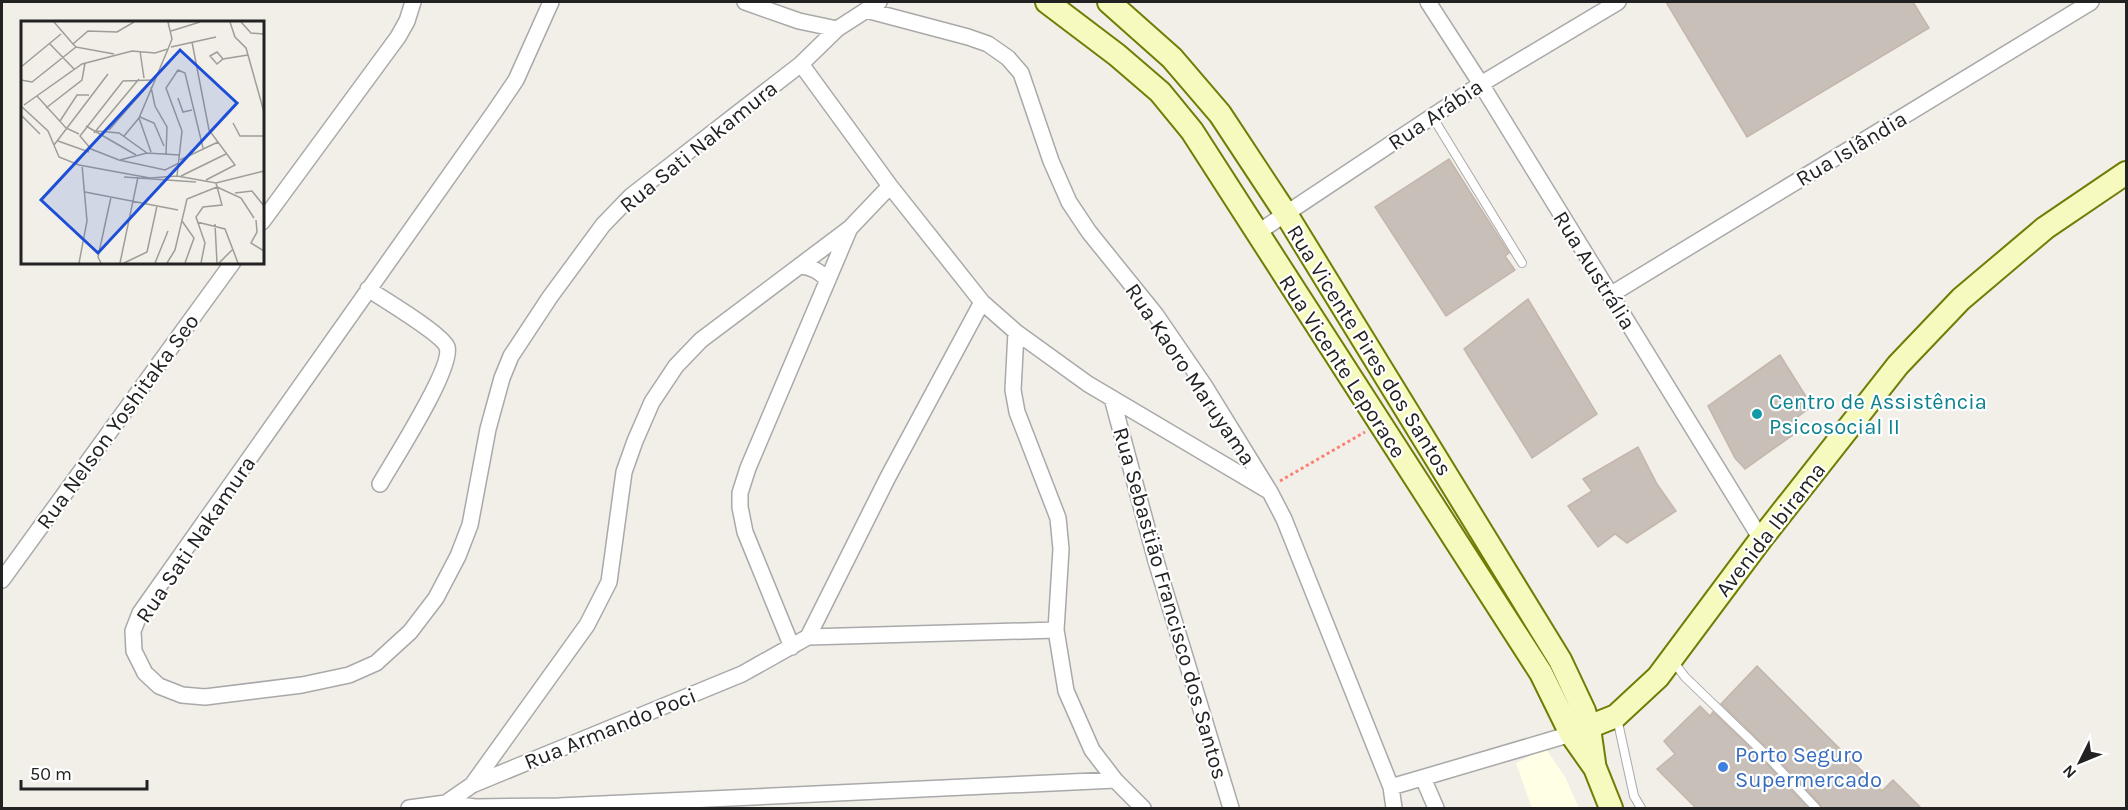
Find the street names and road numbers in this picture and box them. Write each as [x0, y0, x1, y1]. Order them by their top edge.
street label: Rua Arábia [1383, 74, 1488, 156]
street label: Rua Sati Nakamura [615, 75, 783, 218]
street label: Rua Islândia [1791, 105, 1912, 192]
street label: Rua Austrália [1547, 206, 1641, 335]
street label: Rua Vicente Pires dos Santos [1281, 220, 1457, 481]
street label: Rua Vicente Leporace [1273, 270, 1411, 463]
street label: Rua Kaoro Maruyama [1120, 279, 1261, 470]
street label: Rua Nelson Yoshitaka Seo [31, 309, 205, 534]
street label: Rua Sebastião Francisco dos Santos [1107, 424, 1233, 782]
street label: Rua Sati Nakamura [130, 451, 261, 628]
street label: Avenida Ibirama [1710, 457, 1831, 602]
street label: Rua Armando Poci [521, 683, 700, 775]

